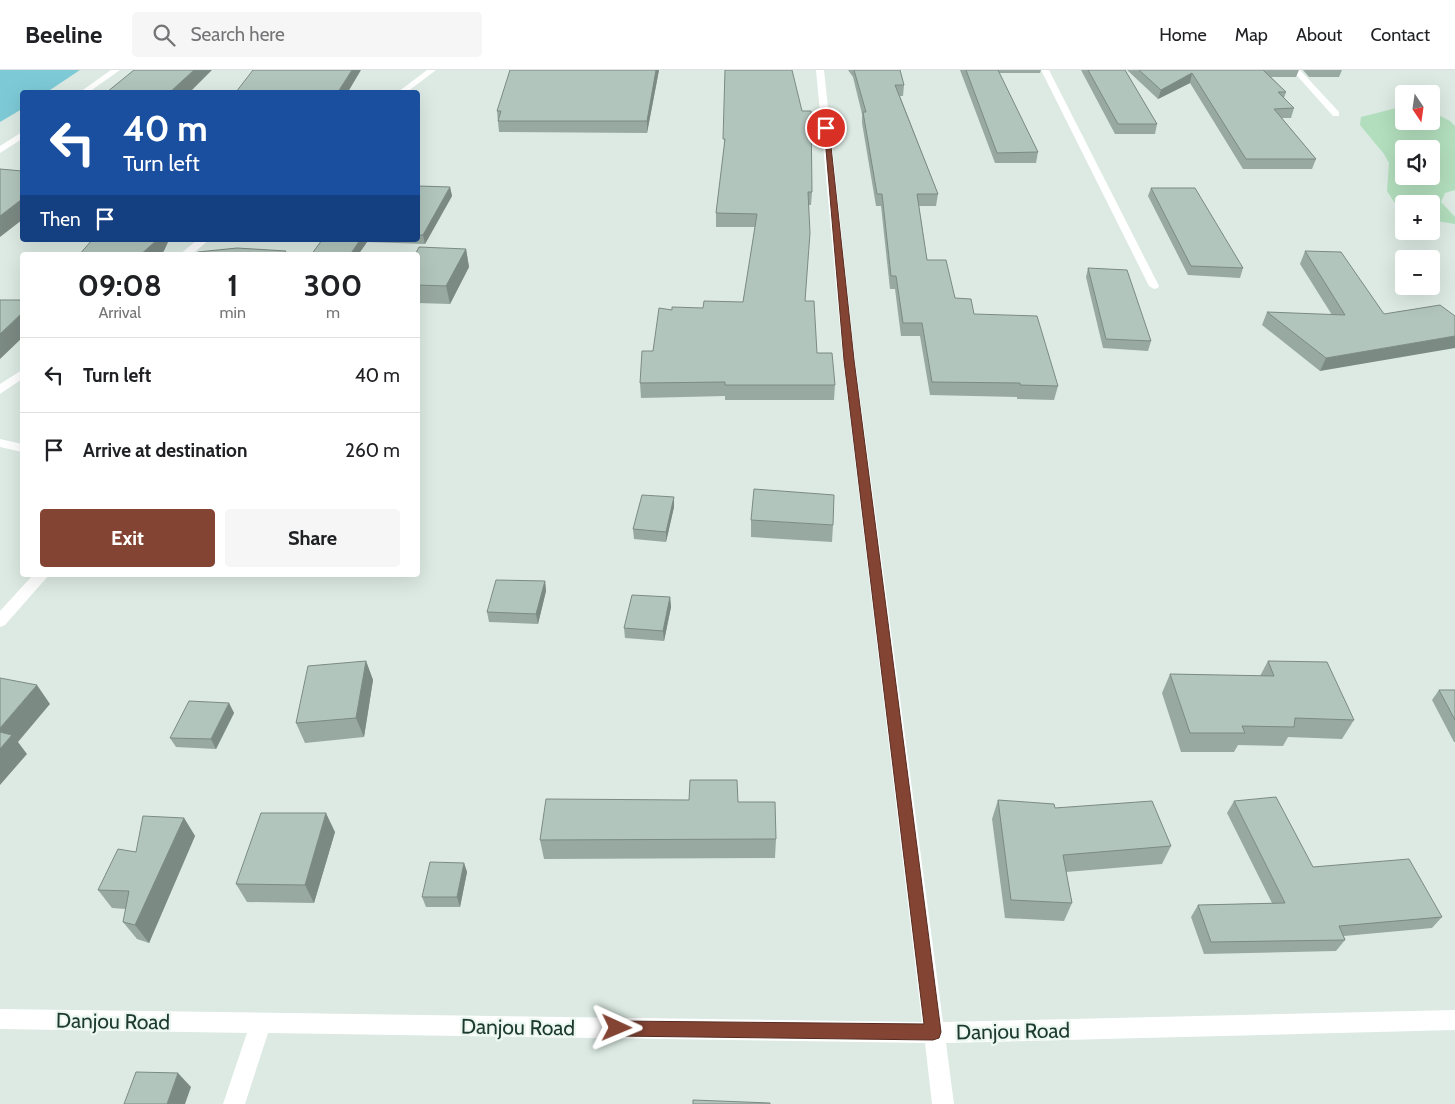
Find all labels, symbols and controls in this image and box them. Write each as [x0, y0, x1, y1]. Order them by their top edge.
search box [132, 12, 482, 57]
text: Beeline [25, 20, 102, 49]
icon: search [150, 21, 178, 49]
text: Search here [190, 23, 285, 46]
text: Home [1159, 24, 1207, 46]
text: Map [1235, 24, 1268, 46]
text: About [1296, 24, 1342, 46]
text: Contact [1370, 24, 1430, 46]
north arrow [1395, 85, 1440, 130]
map controls [1395, 85, 1440, 295]
text: 40 m [123, 107, 208, 150]
pin [805, 107, 847, 149]
icon: left [40, 110, 105, 175]
icon: arrive [812, 114, 840, 142]
button: sound [1395, 140, 1440, 185]
text: Turn left [123, 150, 200, 177]
button: + [1395, 195, 1440, 240]
icon: arrive [91, 205, 119, 233]
text: Then [40, 208, 81, 231]
button: − [1395, 250, 1440, 295]
text: 09:08 [78, 267, 162, 304]
text: 1 [227, 267, 238, 304]
text: 300 [304, 267, 362, 304]
text: Arrival [98, 303, 141, 322]
text: min [220, 303, 246, 322]
text: m [326, 303, 340, 322]
icon: left [40, 361, 68, 389]
text: Turn left [83, 364, 151, 387]
text: 40 m [355, 364, 400, 387]
icon: arrive [40, 436, 68, 464]
text: Arrive at destination [83, 439, 247, 462]
text: 260 m [345, 439, 400, 462]
button: Exit [40, 509, 215, 567]
button: Share [225, 509, 400, 567]
position arrow [590, 1001, 642, 1053]
street label: Danjou Road [56, 1008, 170, 1035]
street label: Danjou Road [461, 1014, 575, 1041]
street label: Danjou Road [956, 1018, 1070, 1045]

